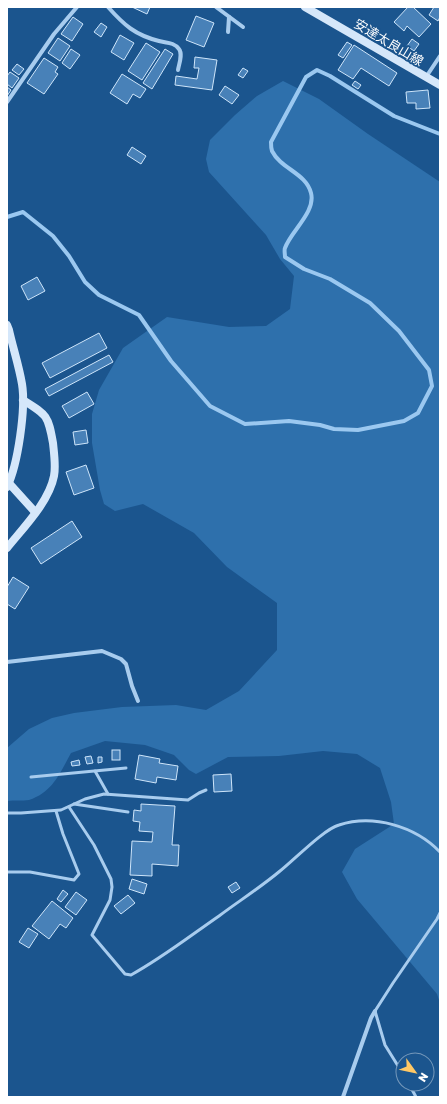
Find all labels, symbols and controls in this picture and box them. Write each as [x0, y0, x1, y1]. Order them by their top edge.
street label: 安達太良山線 [351, 15, 427, 69]
north arrow [395, 1052, 435, 1092]
text: N [416, 1071, 432, 1085]

